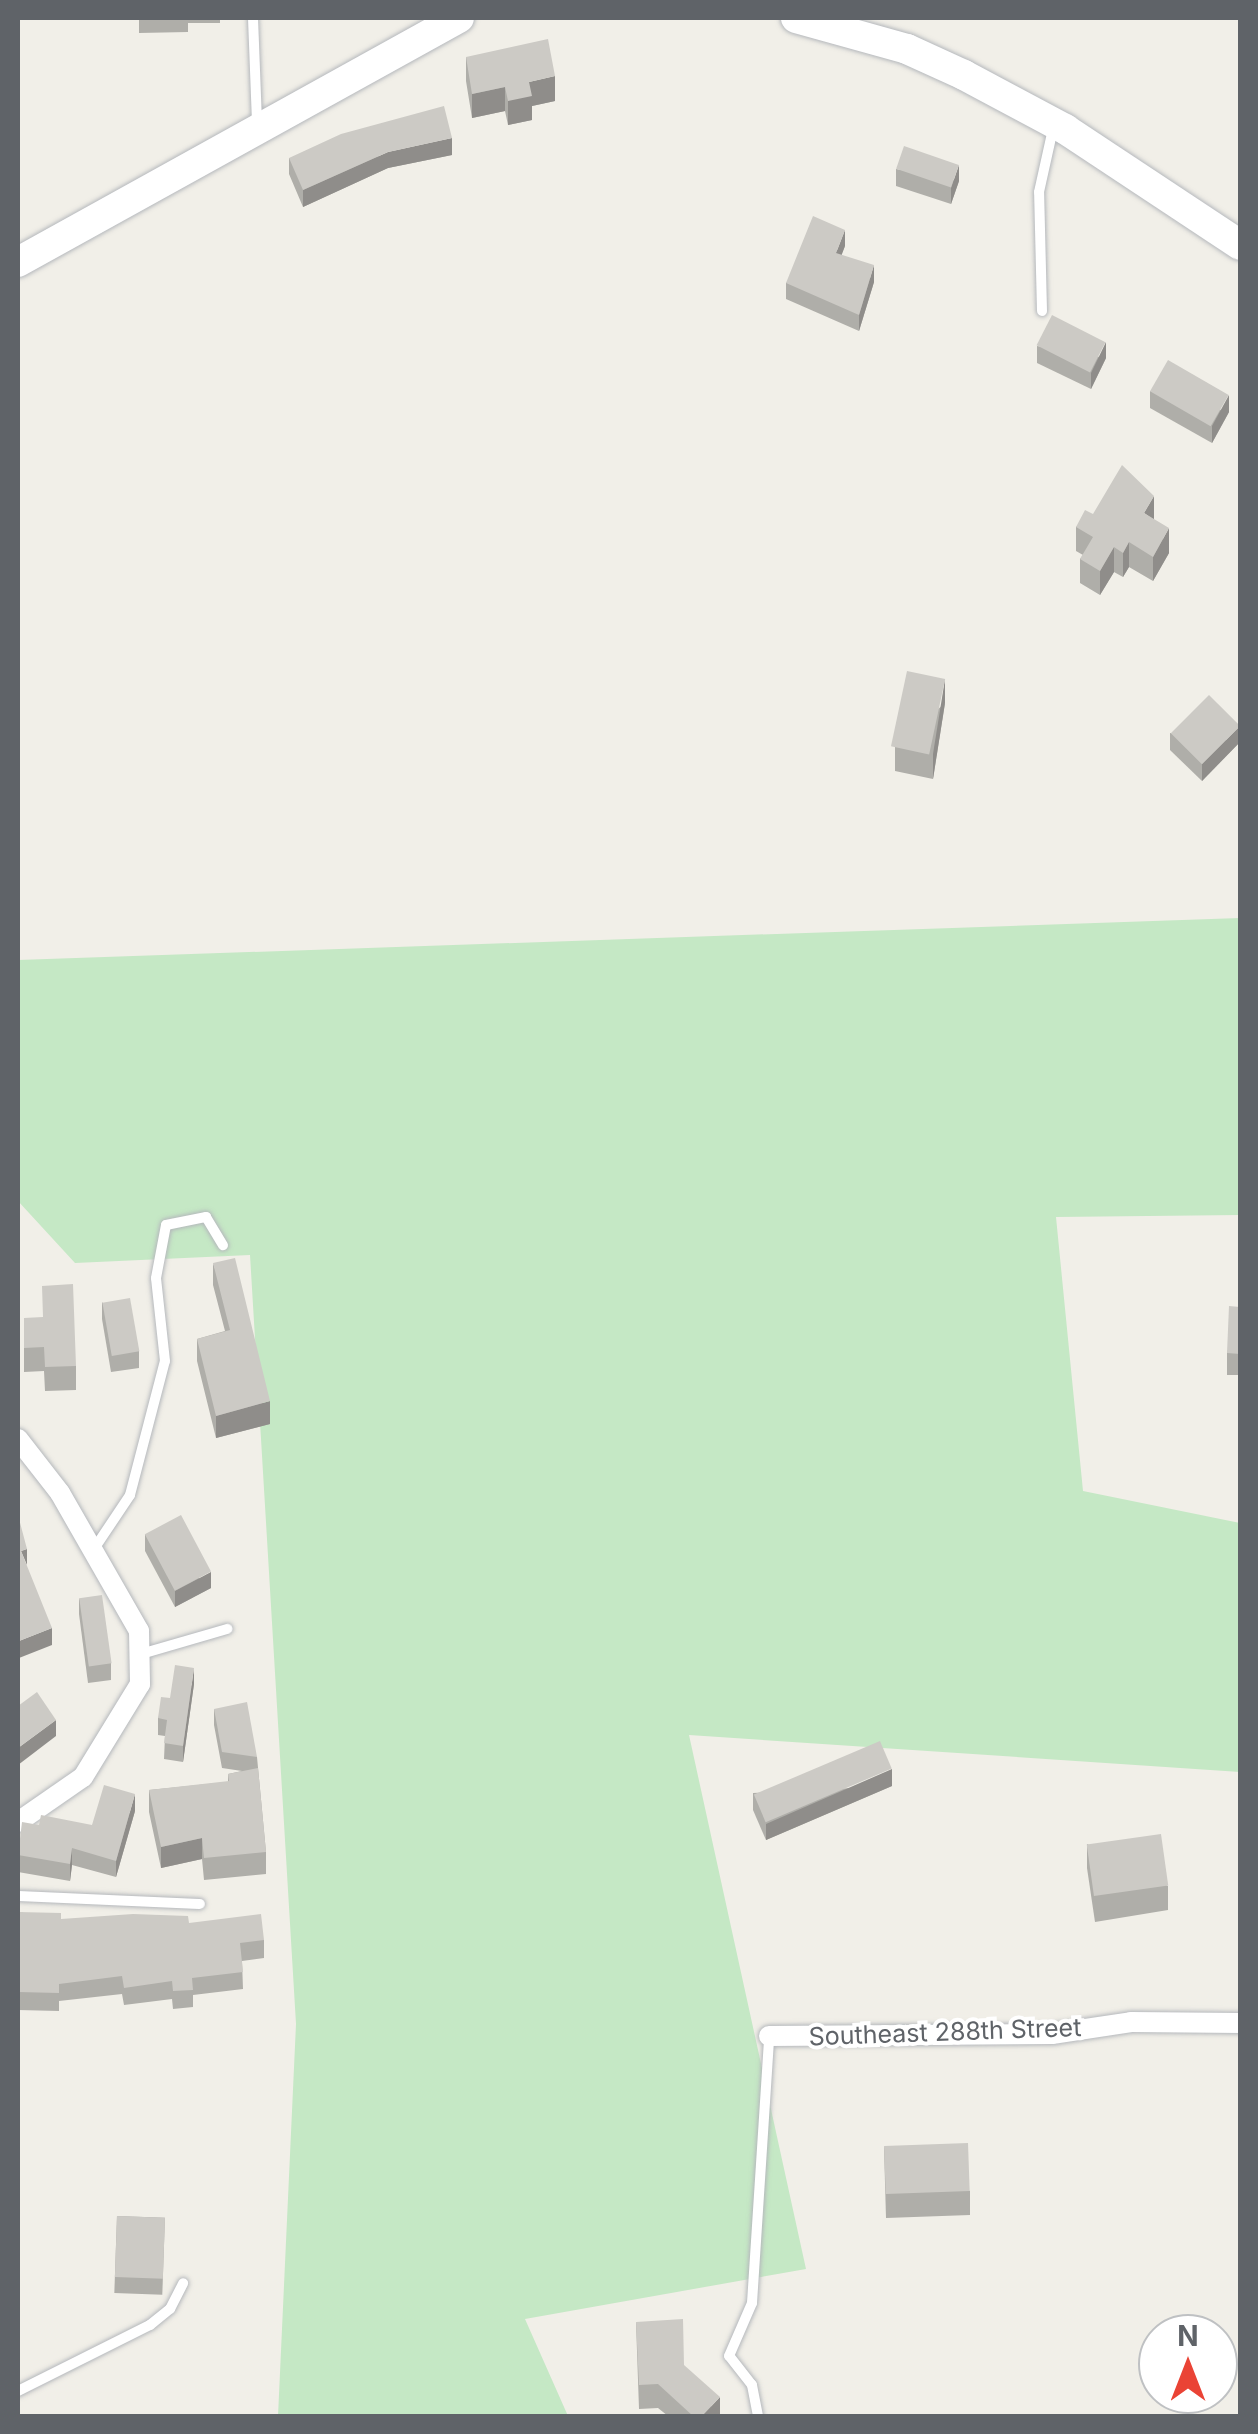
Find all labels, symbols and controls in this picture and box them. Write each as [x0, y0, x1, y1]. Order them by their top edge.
street label: Southeast 288th Street [808, 2012, 1082, 2052]
north arrow [1138, 2314, 1238, 2414]
text: N [1177, 2319, 1199, 2353]

